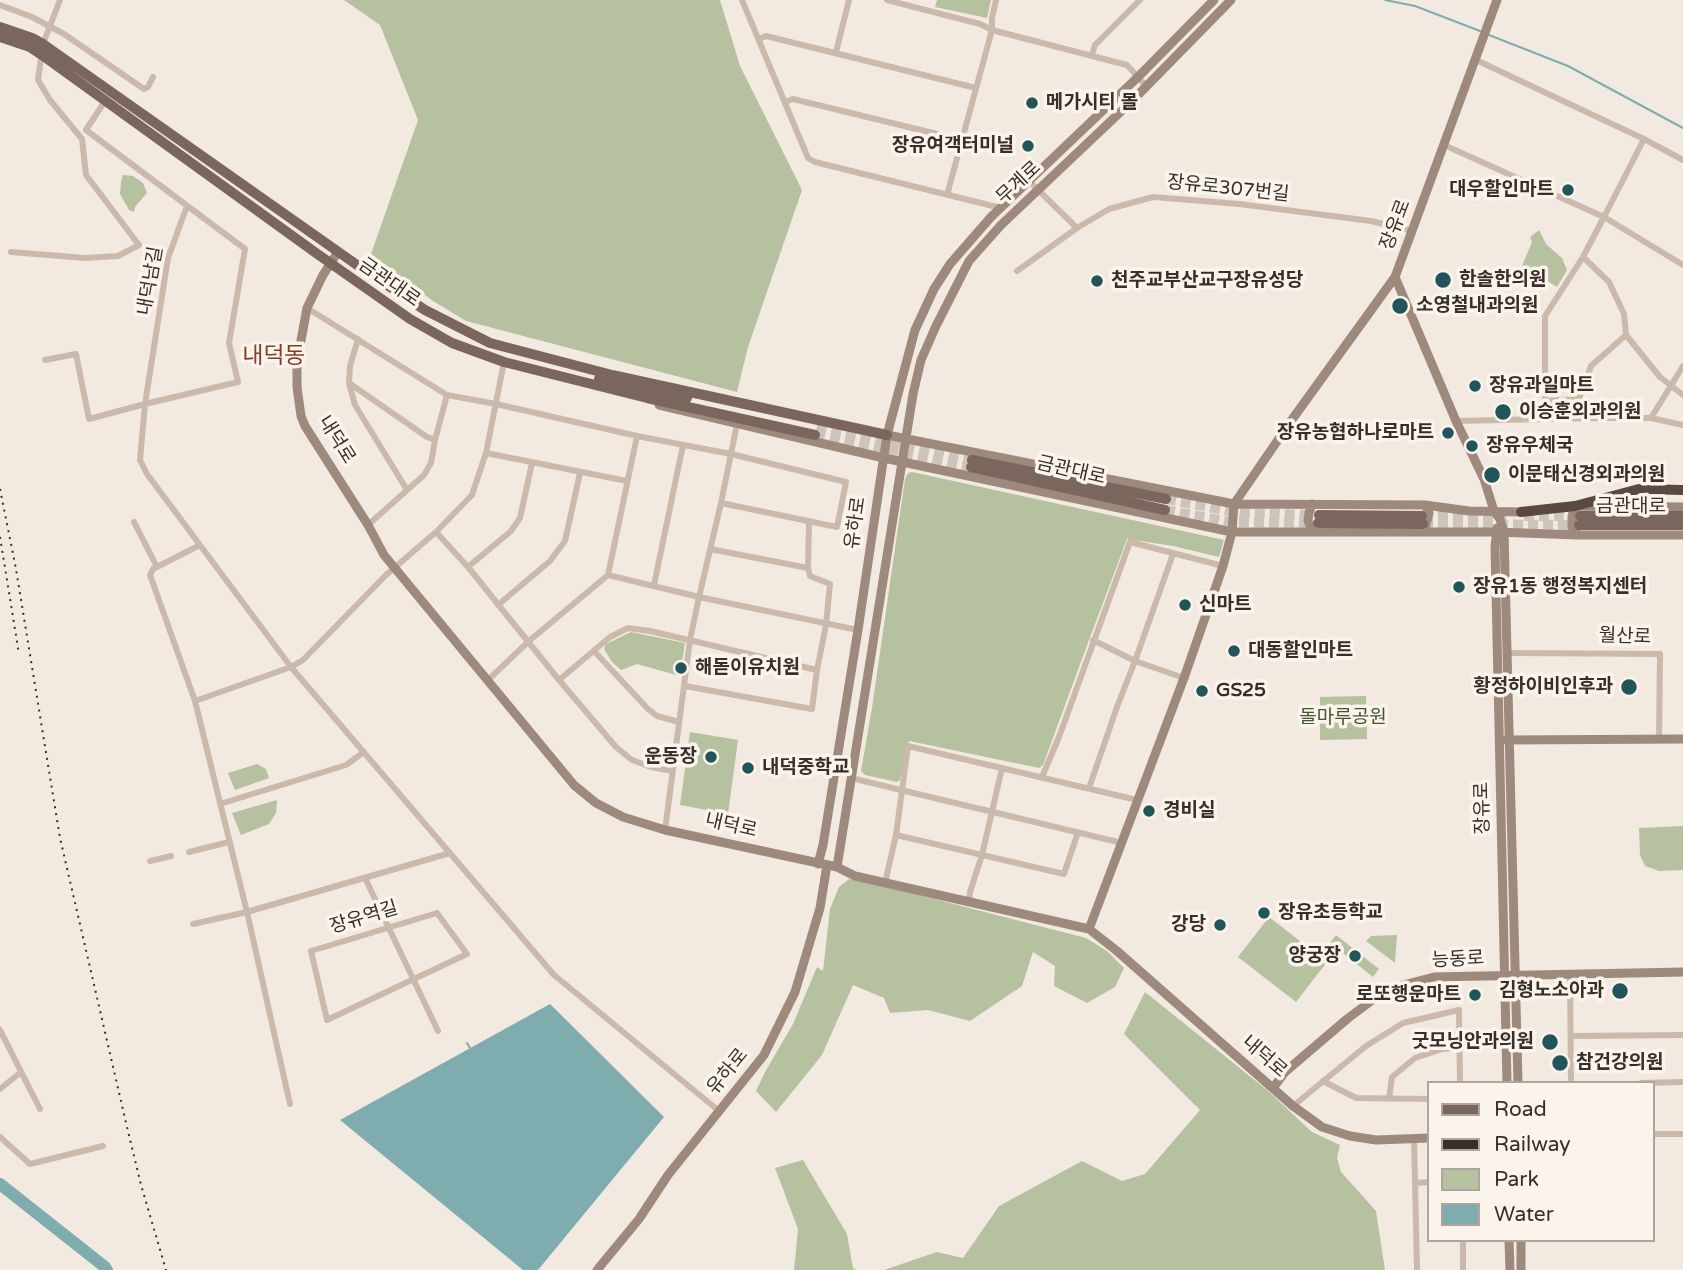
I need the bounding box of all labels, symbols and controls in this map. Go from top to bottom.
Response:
place label: 메가시티 몰 [1046,92,1138,114]
marker: 메가시티 몰 [1024,95,1040,111]
place label: 장유여객터미널 [892,135,1014,157]
marker: 장유여객터미널 [1020,138,1036,154]
street label: 무계로 [992,157,1046,209]
street label: 장유로307번길 [1166,171,1290,207]
place label: 대우할인마트 [1449,179,1554,201]
marker: 대우할인마트 [1560,182,1576,198]
street label: 장유로 [1376,196,1416,254]
street label: 내덕남길 [134,245,168,317]
street label: 금관대로 [354,254,424,312]
place label: 한솔한의원 [1459,269,1546,291]
place label: 천주교부산교구장유성당 [1111,270,1303,292]
marker: 한솔한의원 [1433,270,1453,290]
marker: 천주교부산교구장유성당 [1089,273,1105,289]
place label: 소영철내과의원 [1416,295,1538,317]
marker: 소영철내과의원 [1390,296,1410,316]
district label: 내덕동 [242,343,306,371]
place label: 장유과일마트 [1489,375,1594,397]
marker: 장유과일마트 [1467,378,1483,394]
place label: 이승훈외과의원 [1519,401,1641,423]
marker: 이승훈외과의원 [1493,402,1513,422]
street label: 내덕로 [312,412,360,468]
place label: 장유농협하나로마트 [1277,422,1434,444]
marker: 장유농협하나로마트 [1440,425,1456,441]
place label: 장유우체국 [1486,435,1573,457]
marker: 장유우체국 [1464,438,1480,454]
street label: 금관대로 [1034,452,1108,490]
place label: 이문태신경외과의원 [1508,464,1665,486]
marker: 이문태신경외과의원 [1482,465,1502,485]
street label: 유하로 [841,495,871,551]
street label: 금관대로 [1596,496,1666,518]
place label: 장유1동 행정복지센터 [1473,576,1647,598]
marker: 장유1동 행정복지센터 [1451,579,1467,595]
place label: 신마트 [1199,594,1251,616]
marker: 신마트 [1177,597,1193,613]
street label: 월산로 [1598,625,1652,649]
place label: 대동할인마트 [1248,640,1353,662]
marker: 대동할인마트 [1226,643,1242,659]
place label: 해돋이유치원 [695,657,800,679]
marker: 해돋이유치원 [673,660,689,676]
place label: 황정하이비인후과 [1473,676,1613,698]
marker: 황정하이비인후과 [1619,677,1639,697]
place label: GS25 [1216,680,1266,702]
marker: GS25 [1194,683,1210,699]
park label: 돌마루공원 [1299,707,1387,729]
place label: 운동장 [645,746,697,768]
marker: 운동장 [703,749,719,765]
place label: 내덕중학교 [762,757,849,779]
marker: 내덕중학교 [740,760,756,776]
street label: 장유로 [1471,782,1495,834]
place label: 경비실 [1163,800,1215,822]
marker: 경비실 [1141,803,1157,819]
street label: 내덕로 [703,809,759,843]
street label: 장유역길 [327,897,401,939]
place label: 장유초등학교 [1278,902,1383,924]
marker: 장유초등학교 [1256,905,1272,921]
place label: 강당 [1171,914,1206,936]
marker: 강당 [1212,917,1228,933]
place label: 양궁장 [1289,945,1341,967]
street label: 능동로 [1431,947,1485,973]
marker: 양궁장 [1347,948,1363,964]
place label: 김형노소아과 [1499,980,1604,1002]
marker: 김형노소아과 [1610,981,1630,1001]
place label: 로또행운마트 [1356,984,1461,1006]
marker: 로또행운마트 [1467,987,1483,1003]
street label: 내덕로 [1237,1031,1291,1083]
place label: 굿모닝안과의원 [1412,1031,1534,1053]
marker: 굿모닝안과의원 [1540,1032,1560,1052]
street label: 유하로 [703,1044,753,1100]
place label: 참건강의원 [1576,1052,1663,1074]
marker: 참건강의원 [1550,1053,1570,1073]
legend [1428,1081,1655,1242]
text: Road [1494,1097,1547,1122]
text: Railway [1494,1132,1571,1157]
text: Park [1494,1167,1539,1192]
text: Water [1494,1202,1554,1227]

